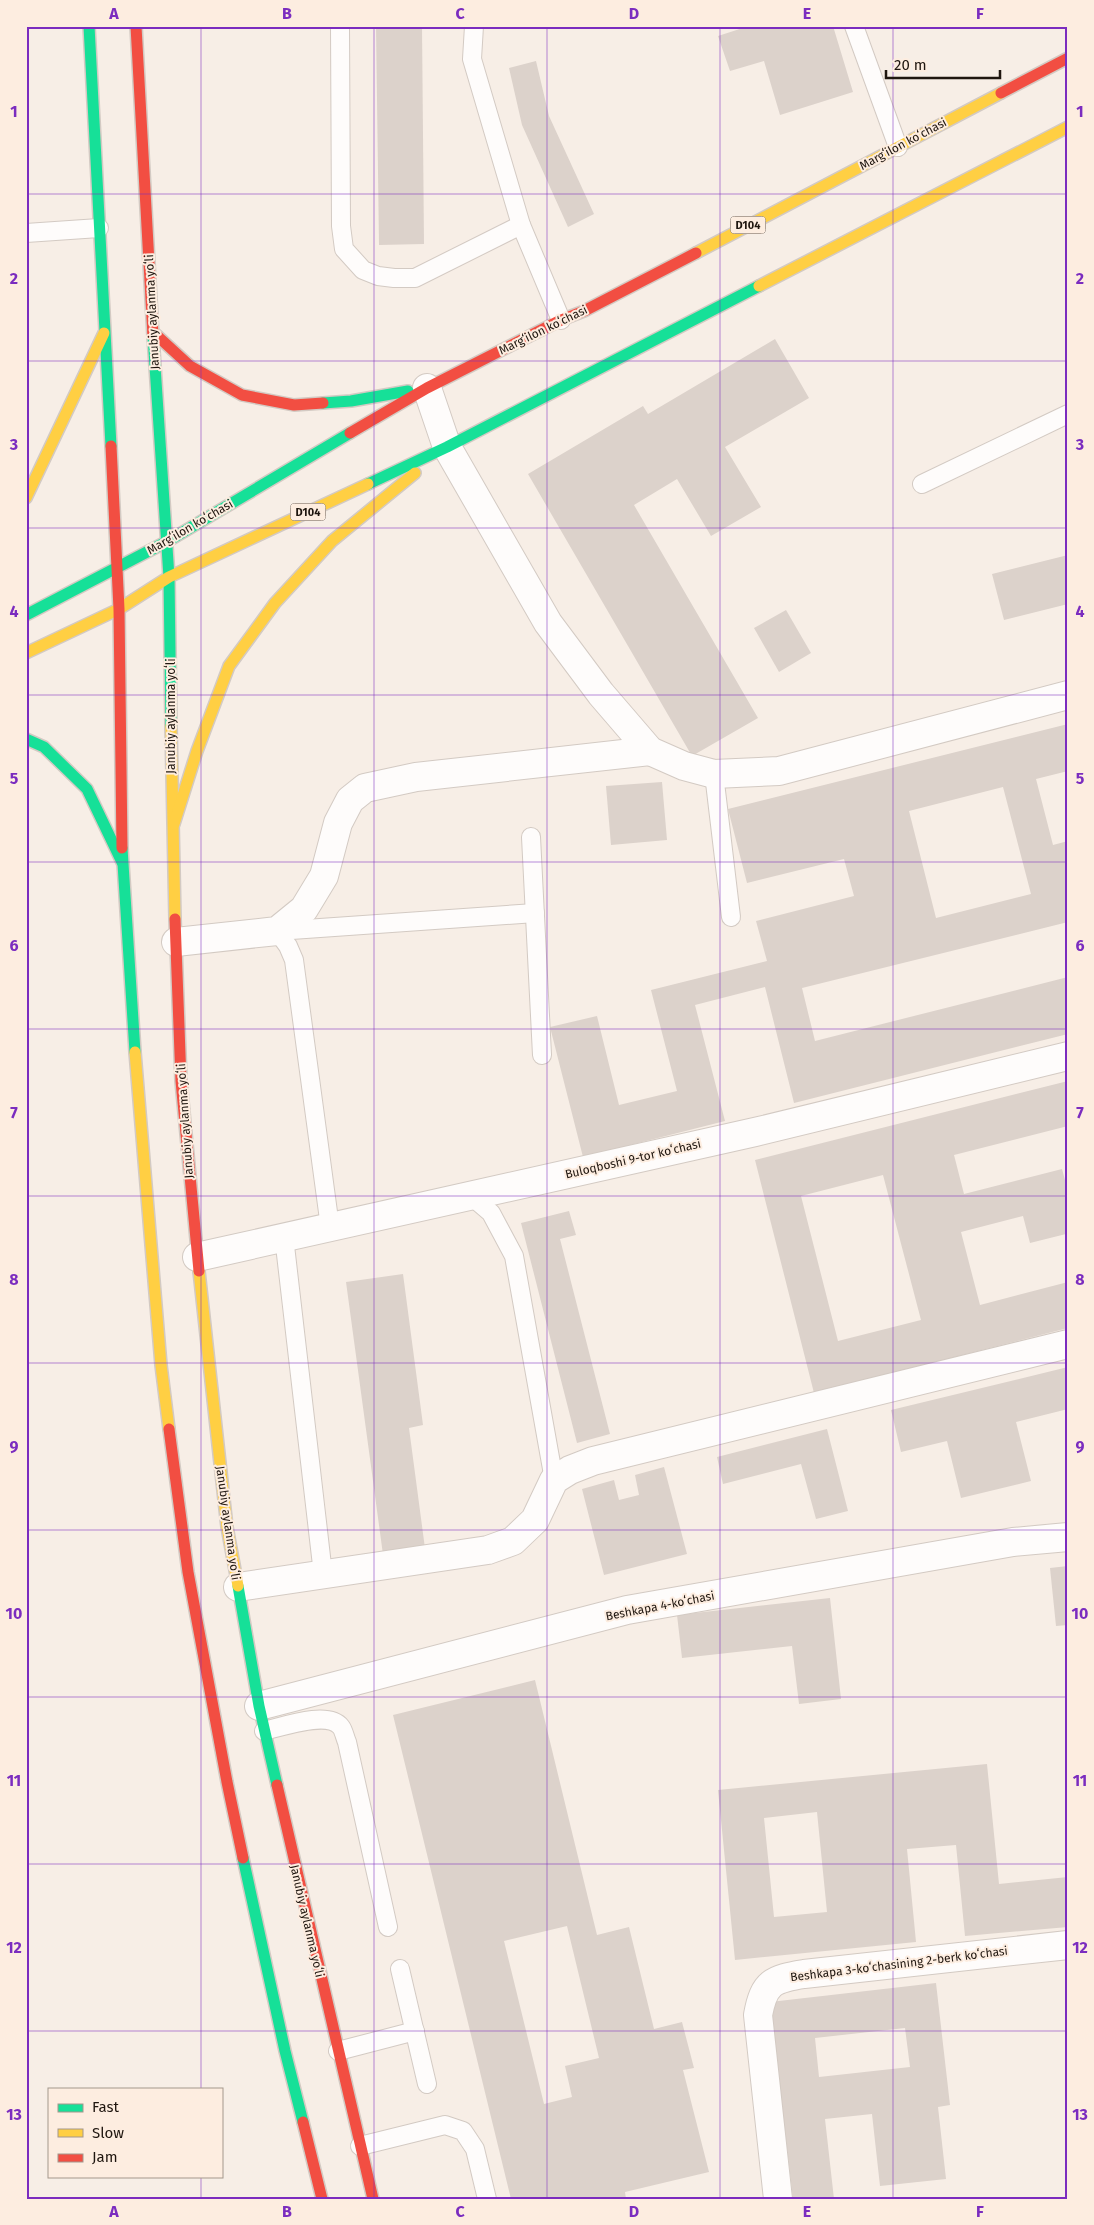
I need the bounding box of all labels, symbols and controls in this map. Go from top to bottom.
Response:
text: A [108,4,119,23]
text: B [282,4,292,23]
text: C [455,4,465,23]
text: D [629,4,639,23]
text: E [803,4,811,23]
text: F [976,4,984,23]
scale bar [886,48,1000,80]
text: 20 m [894,56,927,74]
text: 1 [10,102,18,121]
text: 1 [1076,102,1084,121]
street label: Margʻilon koʻchasi [857,114,949,173]
road number: D104 [730,216,766,234]
street label: Janubiy aylanma yoʻli [141,254,162,370]
text: 2 [10,269,18,288]
text: 2 [1076,269,1084,288]
street label: Margʻilon koʻchasi [496,302,590,357]
text: 3 [9,435,18,454]
text: 3 [1075,435,1084,454]
street label: Margʻilon koʻchasi [144,496,235,557]
road number: D104 [290,504,326,520]
text: 4 [9,602,19,621]
text: 4 [1075,602,1085,621]
street label: Janubiy aylanma yoʻli [163,658,178,774]
text: 5 [10,769,19,788]
text: 5 [1076,769,1085,788]
text: 6 [9,936,19,955]
text: 6 [1075,936,1085,955]
street label: Janubiy aylanma yoʻli [173,1063,196,1179]
text: 7 [10,1103,18,1122]
text: 7 [1076,1103,1084,1122]
street label: Buloqboshi 9-tor koʻchasi [563,1136,702,1181]
text: 8 [9,1270,19,1289]
text: 8 [1075,1270,1085,1289]
text: 9 [10,1437,19,1456]
text: 9 [1076,1437,1085,1456]
street label: Janubiy aylanma yoʻli [213,1465,244,1581]
street label: Beshkapa 4-koʻchasi [604,1588,716,1623]
text: 10 [6,1604,22,1623]
text: 10 [1072,1604,1088,1623]
text: 11 [7,1771,21,1790]
text: 11 [1073,1771,1087,1790]
street label: Janubiy aylanma yoʻli [287,1863,328,1979]
text: 12 [6,1938,22,1957]
text: 12 [1072,1938,1088,1957]
street label: Beshkapa 3-koʻchasining 2-berk koʻchasi [789,1943,1009,1984]
legend [48,2088,222,2178]
text: Fast [92,2098,119,2116]
text: 13 [6,2105,22,2124]
text: 13 [1072,2105,1088,2124]
text: Slow [92,2124,124,2142]
text: Jam [92,2148,118,2166]
text: A [108,2202,119,2221]
text: B [282,2202,292,2221]
text: C [455,2202,465,2221]
text: D [629,2202,639,2221]
text: E [803,2202,811,2221]
text: F [976,2202,984,2221]

